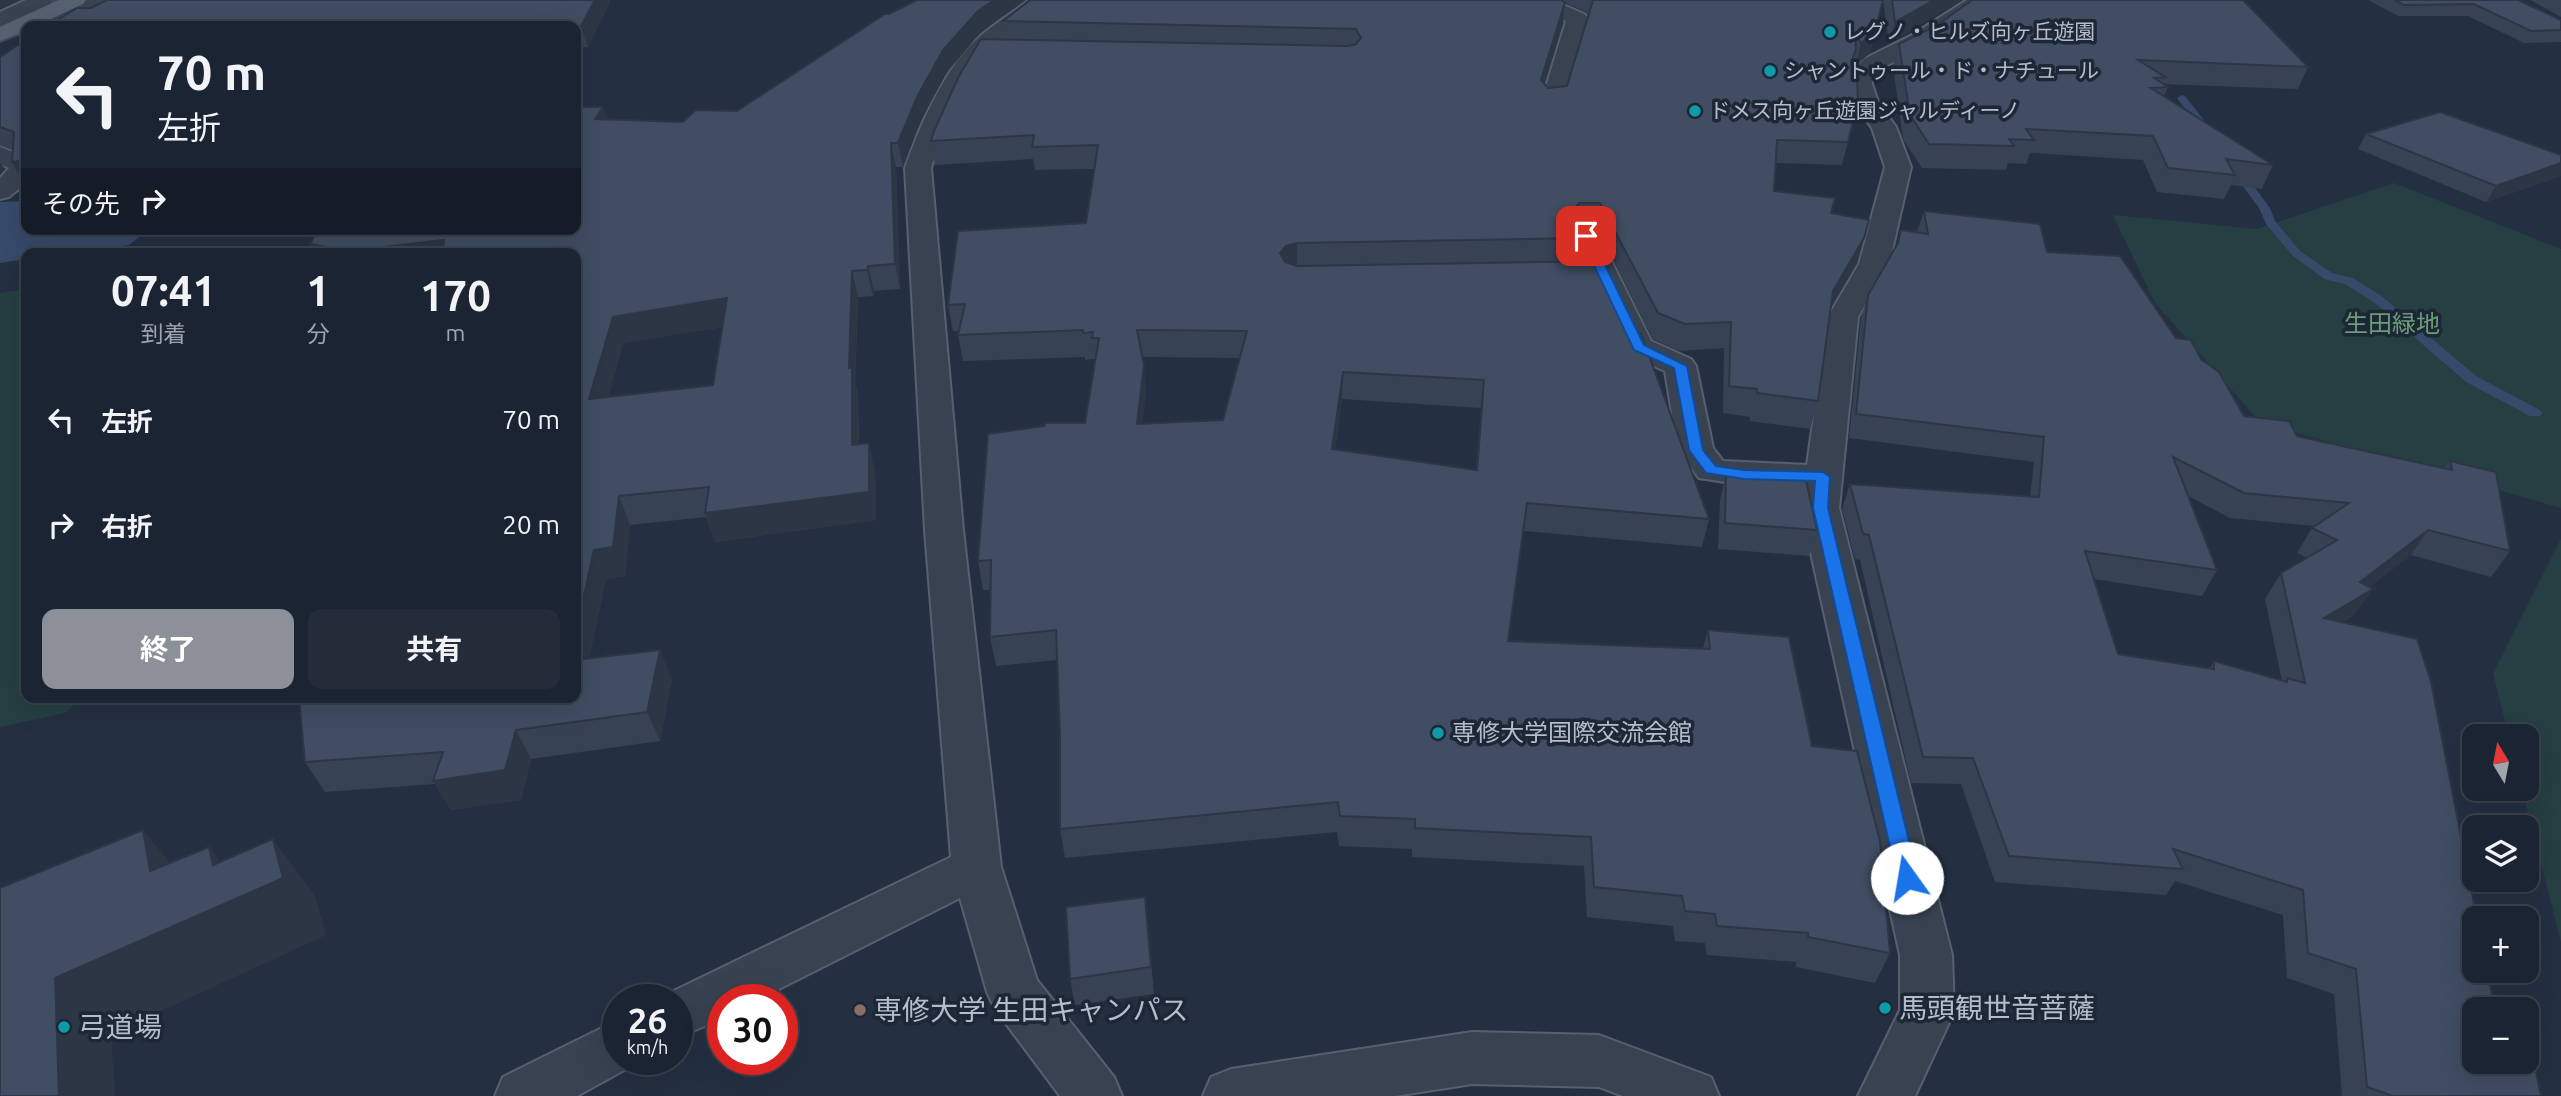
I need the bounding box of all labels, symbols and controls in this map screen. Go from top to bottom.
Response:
place label: レグノ・ヒルズ向ヶ丘遊園 [1844,19,2096,43]
marker: レグノ・ヒルズ向ヶ丘遊園 [1822,24,1838,40]
text: 70 m [157,44,266,99]
icon: left [42,49,133,140]
place label: シャントゥール・ド・ナチュール [1784,58,2099,82]
marker: シャントゥール・ド・ナチュール [1762,63,1778,79]
place label: ドメス向ヶ丘遊園ジャルディーノ [1709,98,2020,122]
marker: ドメス向ヶ丘遊園ジャルディーノ [1687,103,1703,119]
text: 左折 [157,109,221,145]
icon: right [134,182,172,220]
text: その先 [42,189,120,218]
pin [1556,206,1616,266]
icon: arrive [1567,217,1605,255]
text: 07:41 [111,267,216,314]
text: 1 [306,267,330,314]
text: 170 [420,272,491,319]
park label: 生田緑地 [2344,310,2440,337]
text: m [446,320,465,345]
text: 到着 [141,321,187,346]
text: 分 [307,321,330,346]
icon: left [42,401,80,439]
text: 70 m [502,405,560,434]
text: 左折 [101,407,153,436]
icon: right [42,506,80,544]
text: 20 m [502,510,560,539]
text: 右折 [101,512,153,541]
button: 終了 [42,609,294,689]
button: 共有 [308,609,560,689]
place label: 専修大学国際交流会館 [1452,719,1692,746]
north arrow [2462,724,2539,802]
map controls [2462,724,2539,1074]
marker: 専修大学国際交流会館 [1430,725,1446,741]
button: layers [2462,815,2539,892]
position arrow [1870,841,1944,915]
button: + [2462,906,2539,983]
speed limit sign: 30 [707,984,798,1075]
place label: 馬頭観世音菩薩 [1899,992,2095,1023]
place label: 専修大学 生田キャンパス [874,994,1188,1025]
button: − [2462,997,2539,1074]
text: 26 [628,1000,667,1040]
marker: 馬頭観世音菩薩 [1877,1000,1893,1016]
marker: 専修大学 生田キャンパス [852,1002,868,1018]
place label: 弓道場 [78,1011,162,1042]
marker: 弓道場 [56,1019,72,1035]
text: km/h [627,1037,668,1057]

